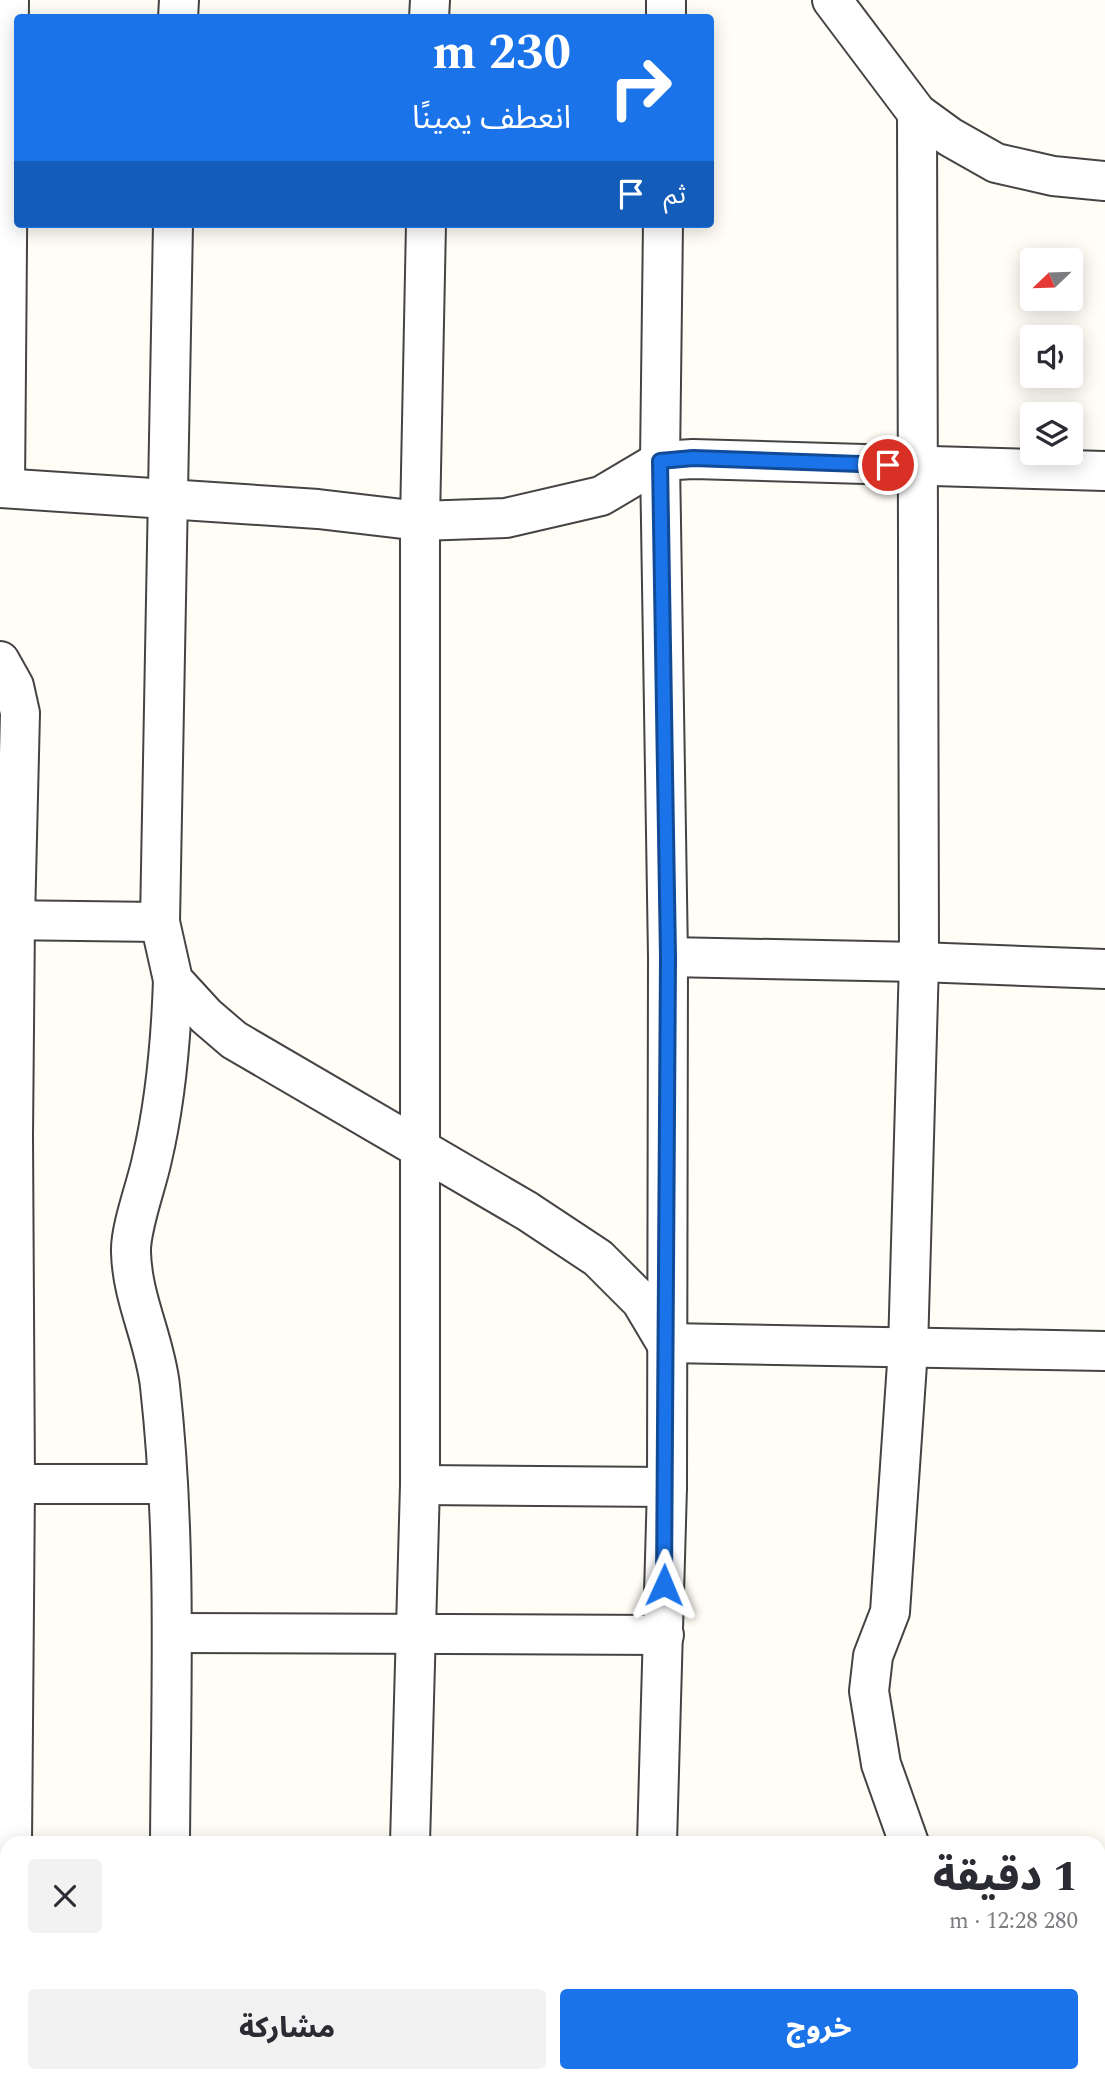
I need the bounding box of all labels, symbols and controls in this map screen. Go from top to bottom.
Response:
text: 230 m [432,16,571,91]
icon: right [595,42,686,133]
text: انعطف يمينًا [412,94,571,143]
icon: arrive [612,175,650,213]
text: ثم [664,175,686,215]
north arrow [1020,248,1083,312]
map controls [1020,248,1083,465]
button: sound [1020,325,1083,388]
button: layers [1020,402,1083,465]
pin [858,435,918,495]
icon: arrive [869,446,907,484]
position arrow [627,1548,701,1622]
text: 1 دقيقة [933,1846,1078,1909]
button: close [28,1859,102,1933]
text: 280 m · 12:28 [949,1904,1078,1939]
button: مشاركة [28,1989,546,2069]
button: خروج [560,1989,1078,2069]

